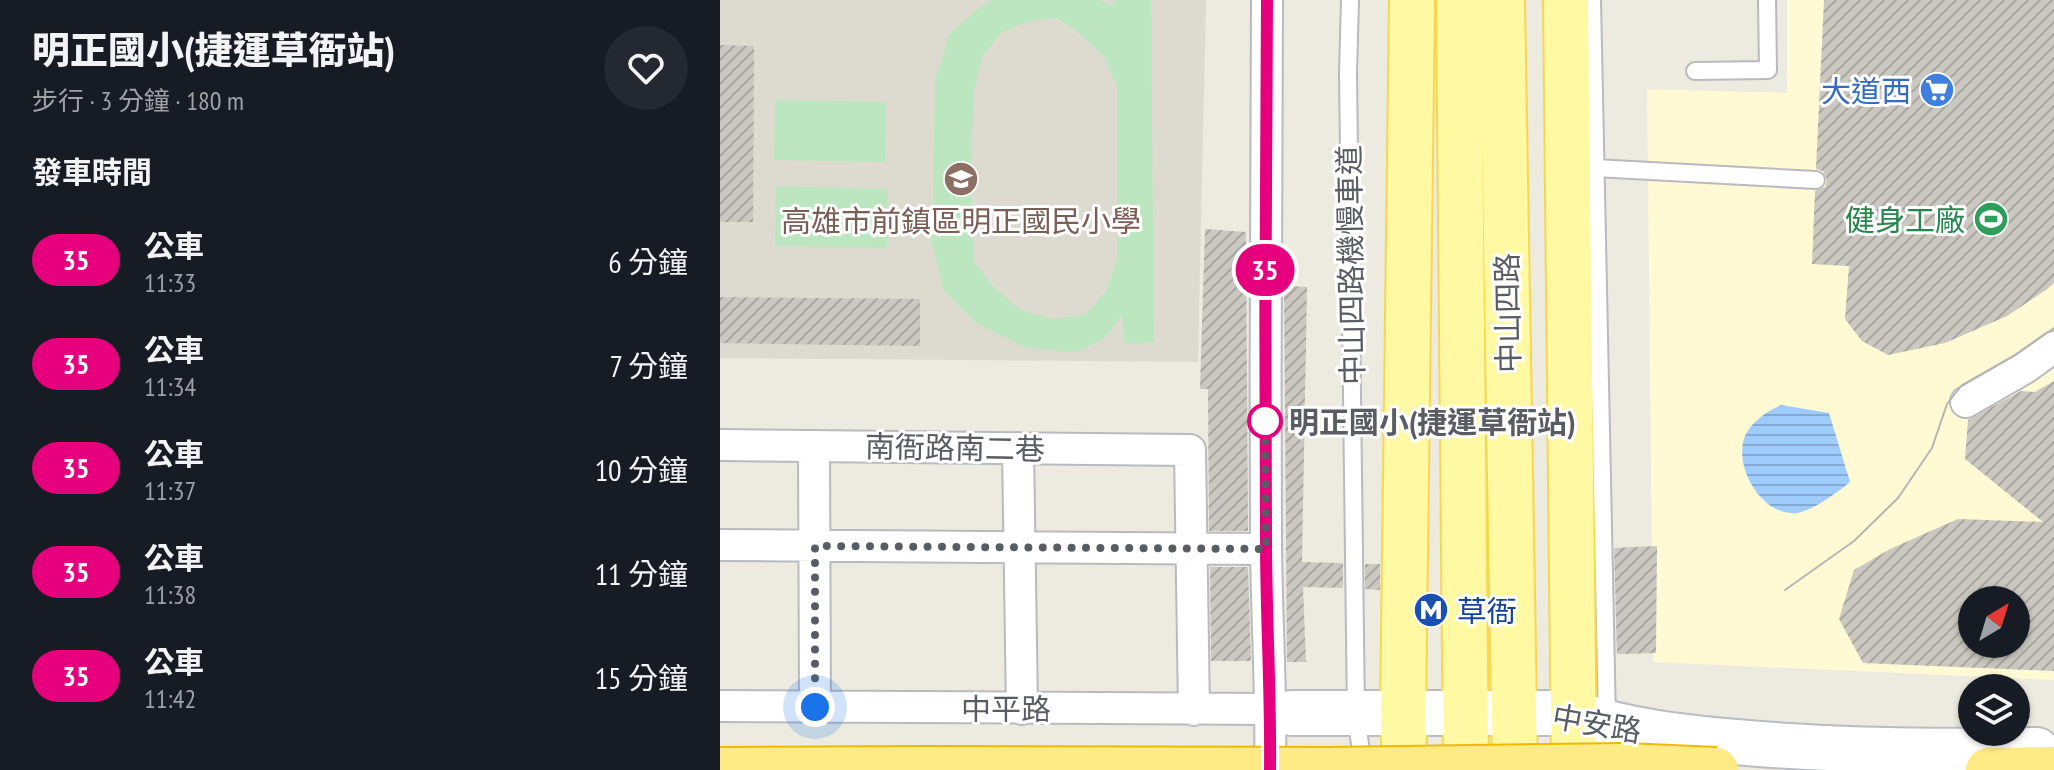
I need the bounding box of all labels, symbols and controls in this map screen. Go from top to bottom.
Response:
text: 明正國小(捷運草衙站) [32,25,395,74]
button: heart [604,26,688,110]
place label: 大道西 [1821,71,1911,110]
supermarket icon: 大道西 [1918,71,1956,109]
text: 步行 · 3 分鐘 · 180 m [32,84,244,117]
street label: 中山四路機慢車道 [1328,145,1372,385]
text: 發車時間 [32,152,152,191]
school or university icon: 高雄市前鎮區明正國民小學 [942,160,980,198]
place label: 健身工廠 [1845,200,1965,239]
sports icon: 健身工廠 [1972,200,2010,238]
place label: 高雄市前鎮區明正國民小學 [781,201,1141,240]
text: 公車 [144,226,204,265]
text: 35 [63,241,89,278]
text: 6 分鐘 [608,242,688,281]
line badge: 35 [1229,244,1301,296]
text: 35 [1252,251,1278,288]
street label: 中山四路 [1486,253,1528,373]
text: 11:33 [144,266,196,299]
text: 公車 [144,330,204,369]
text: 35 [63,345,89,382]
text: 7 分鐘 [609,346,688,385]
text: 11:34 [144,370,196,403]
place label: 明正國小(捷運草衙站) [1289,402,1576,441]
marker: 明正國小(捷運草衙站) [1248,404,1282,438]
street label: 南衙路南二巷 [865,426,1045,468]
text: 公車 [144,434,204,473]
text: 35 [63,449,89,486]
text: 10 分鐘 [595,450,688,489]
text: 11:37 [144,474,196,507]
text: 公車 [144,538,204,577]
text: 35 [63,553,89,590]
text: 11 分鐘 [595,554,688,593]
text: 11:38 [144,578,196,611]
north arrow [1958,586,2030,658]
map controls [1958,586,2030,746]
metro station icon: 草衙 [1412,591,1450,629]
place label: 草衙 [1457,591,1517,630]
text: 公車 [144,642,204,681]
text: 35 [63,657,89,694]
text: 15 分鐘 [595,658,688,697]
button: layers [1958,674,2030,746]
text: 11:42 [144,682,196,715]
your location [795,687,835,727]
street label: 中平路 [961,689,1051,728]
street label: 中安路 [1549,696,1645,750]

